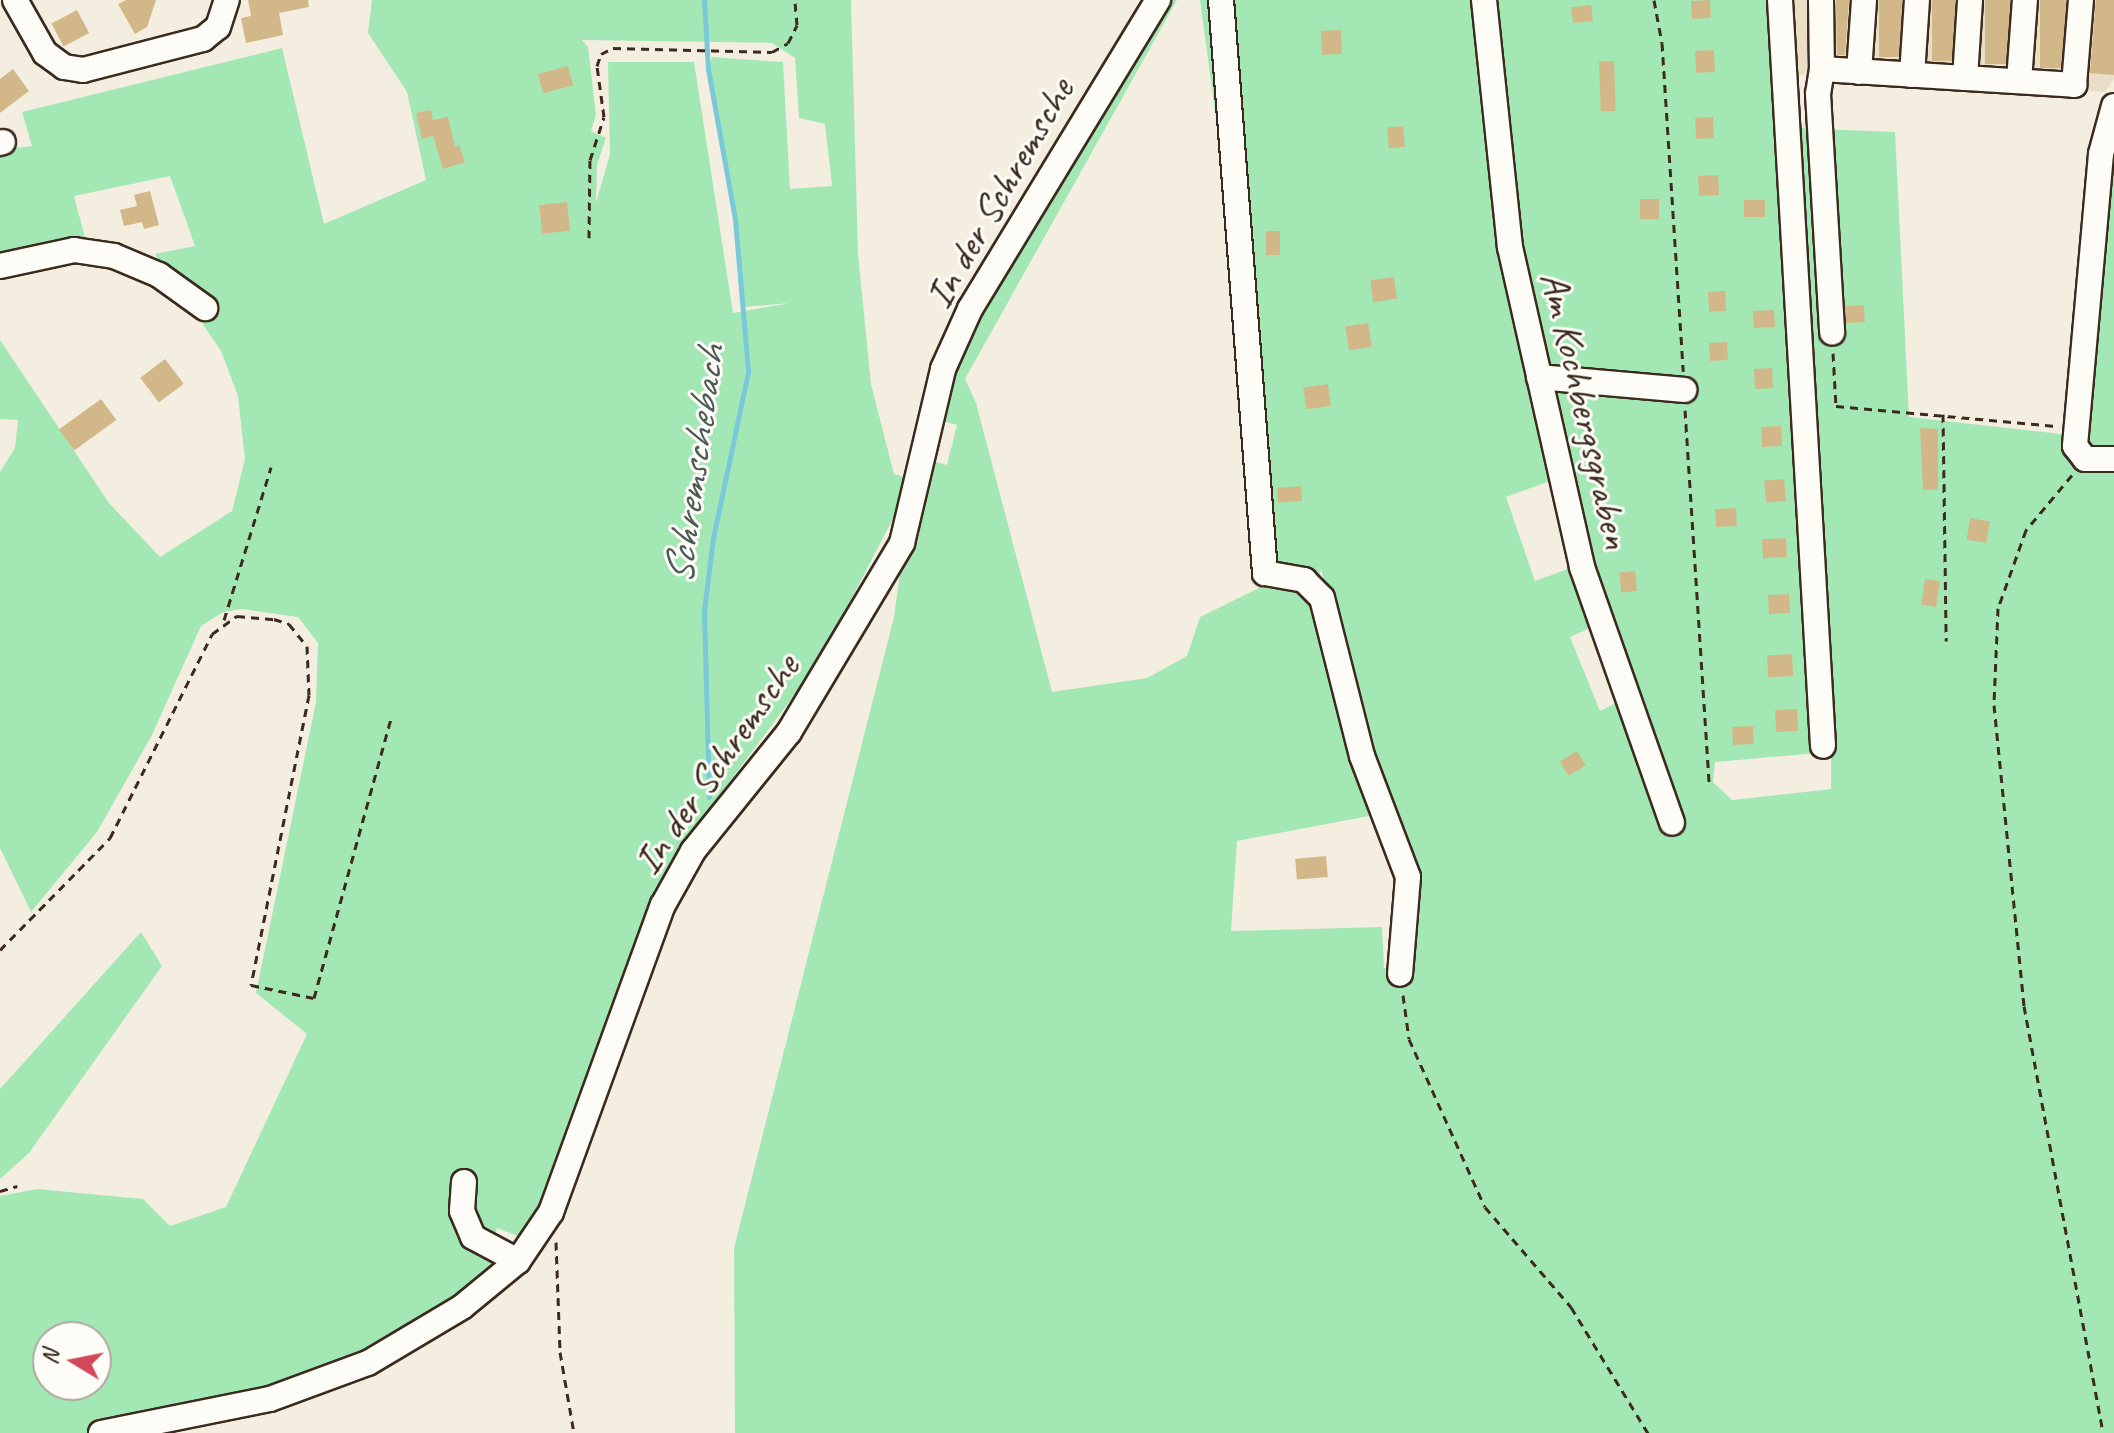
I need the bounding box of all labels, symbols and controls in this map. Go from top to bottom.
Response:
street label: In der Schremsche [914,70,1084,316]
street label: Am Kochbergsgraben [1531,267,1641,553]
water label: Schremschebach [653,343,737,587]
street label: In der Schremsche [623,645,809,883]
north arrow [32,1321,112,1401]
text: N [35,1348,65,1366]

